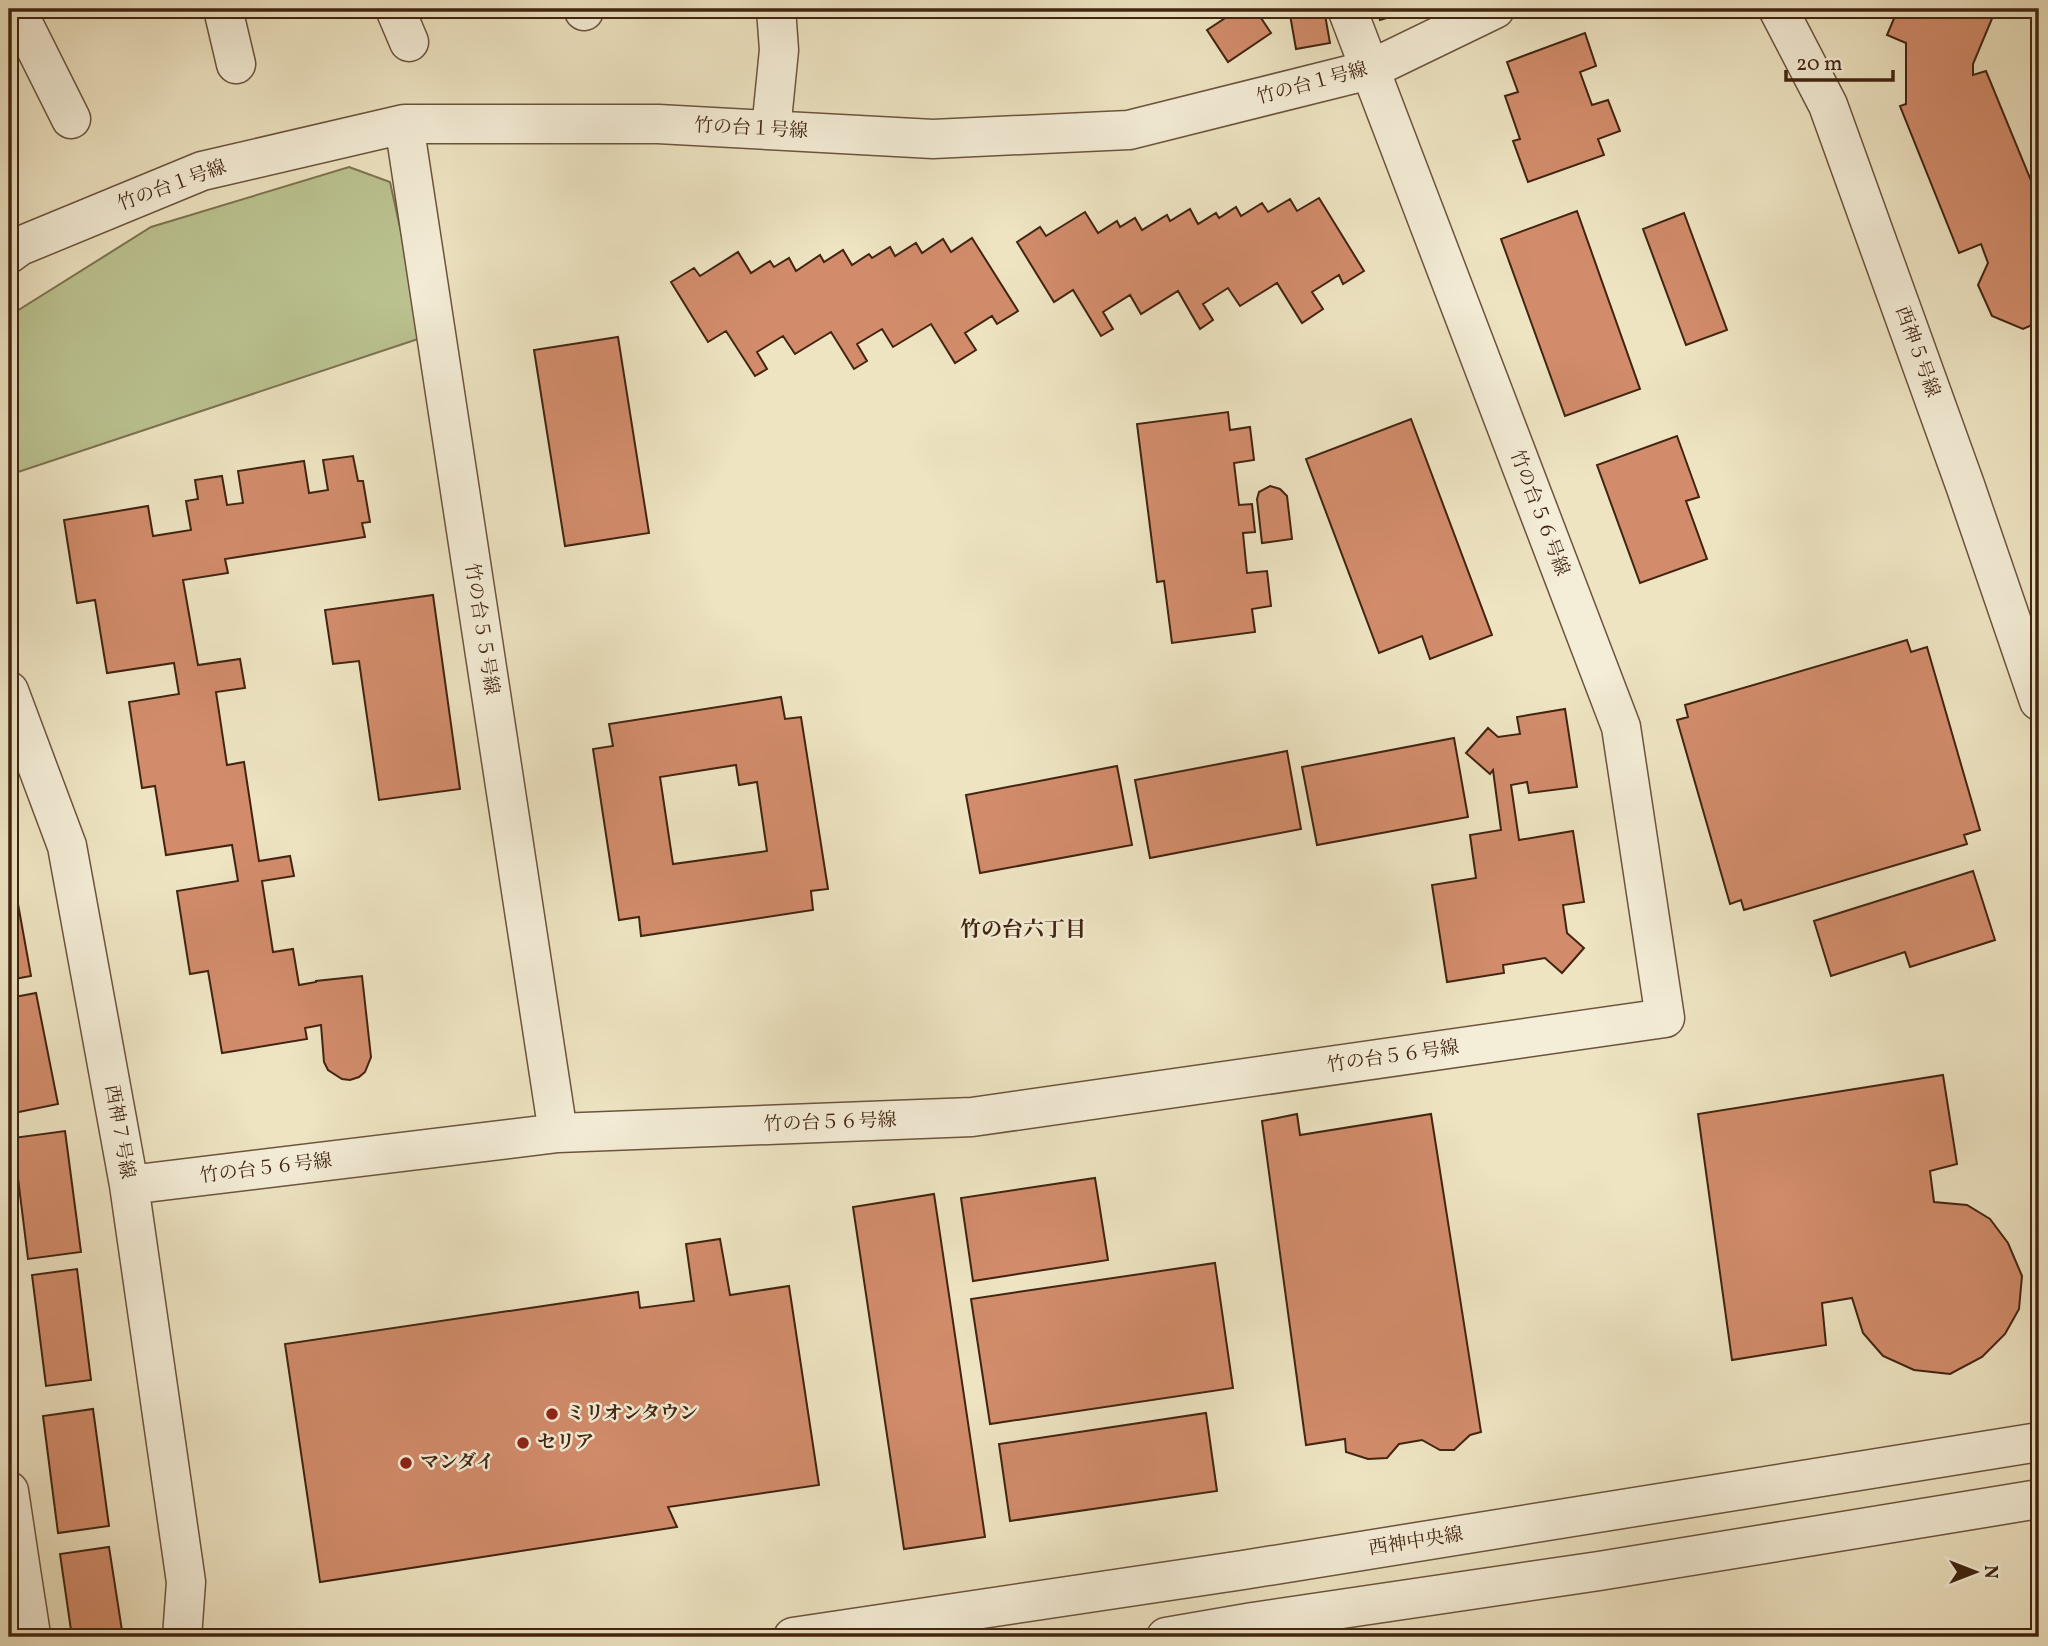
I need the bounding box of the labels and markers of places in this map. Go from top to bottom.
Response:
place label: ミリオンタウン [566,1401,698,1427]
marker: ミリオンタウン [544,1406,560,1422]
place label: セリア [537,1430,594,1456]
marker: セリア [515,1435,531,1451]
place label: マンダイ [420,1450,495,1476]
marker: マンダイ [398,1455,414,1471]

